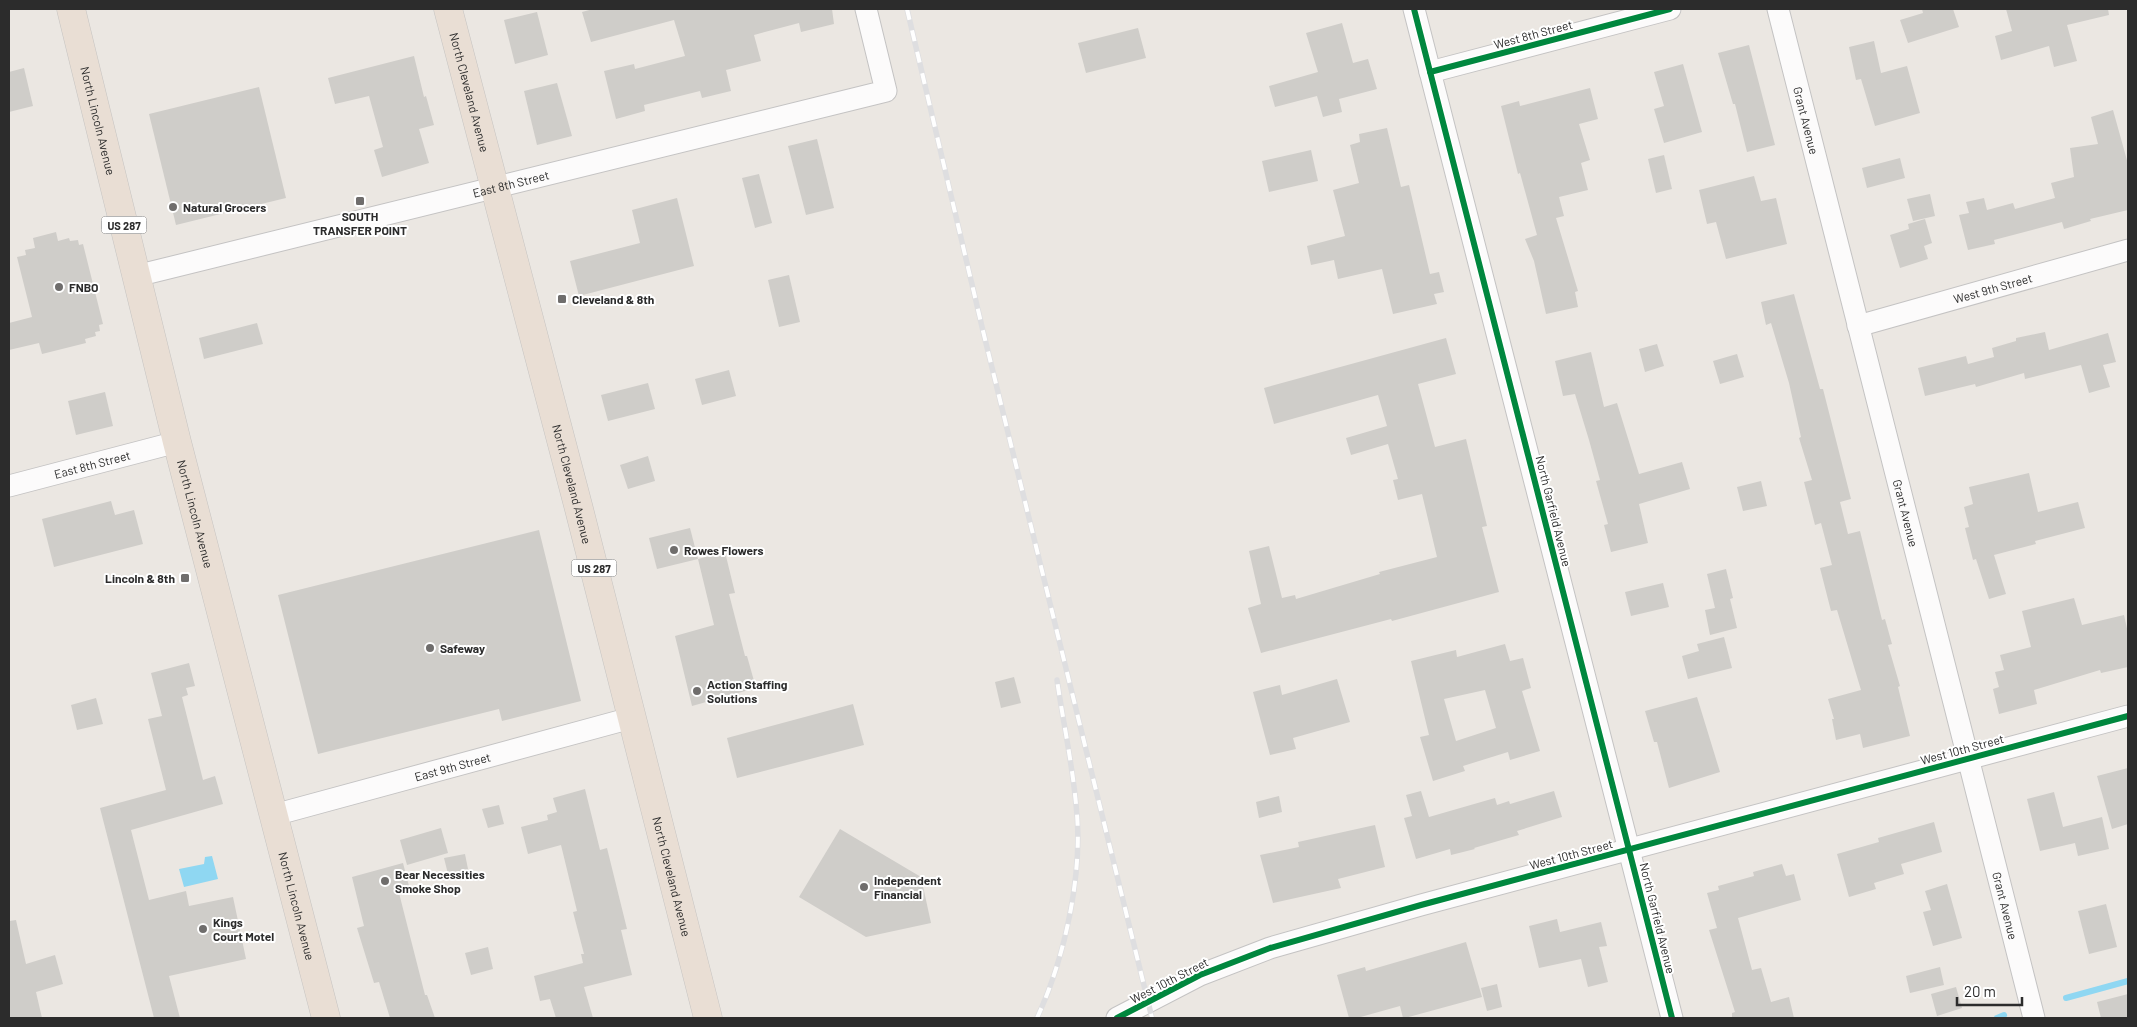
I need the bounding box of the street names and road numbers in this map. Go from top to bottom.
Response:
street label: West 8th Street [1492,17,1574,51]
street label: North Cleveland Avenue [447,31,492,154]
street label: North Lincoln Avenue [78,65,118,176]
street label: Grant Avenue [1791,85,1822,156]
street label: East 8th Street [471,167,550,200]
road number: US 287 [102,216,146,234]
street label: West 9th Street [1952,270,2034,306]
street label: North Cleveland Avenue [550,423,595,545]
street label: East 8th Street [53,448,132,481]
street label: North Garfield Avenue [1533,454,1575,568]
street label: North Lincoln Avenue [175,458,216,569]
street label: Grant Avenue [1891,478,1921,548]
road number: US 287 [572,560,616,576]
street label: West 10th Street [1919,731,2005,767]
street label: East 9th Street [413,749,492,784]
street label: North Cleveland Avenue [650,815,694,938]
street label: West 10th Street [1528,836,1614,872]
street label: North Lincoln Avenue [276,850,318,962]
street label: North Garfield Avenue [1637,861,1679,975]
street label: Grant Avenue [1990,870,2021,941]
street label: West 10th Street [1128,954,1210,1006]

